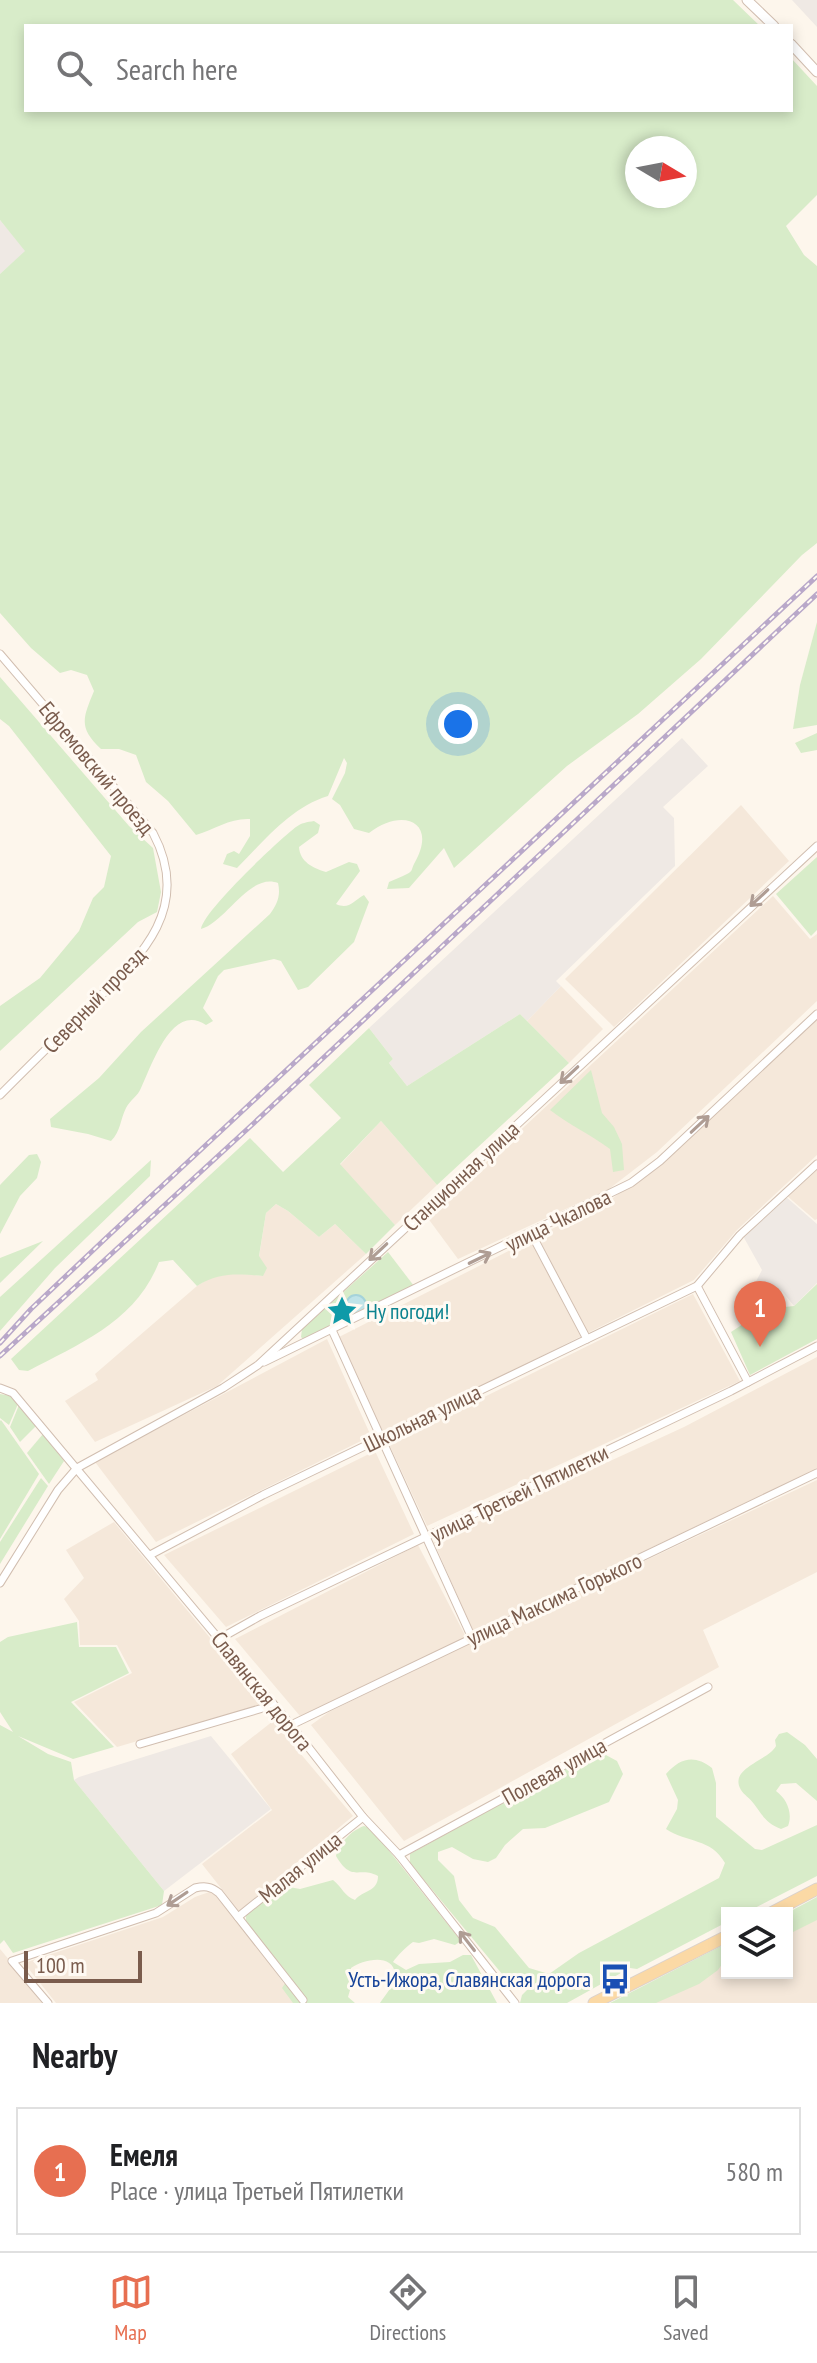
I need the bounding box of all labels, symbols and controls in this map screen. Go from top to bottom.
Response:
search box [24,24,793,112]
icon: search [52,46,96,90]
text: Search here [116,49,238,88]
north arrow [625,136,697,208]
street label: Ефремовский проезд [33,696,161,841]
your location [438,704,478,744]
one-way arrow [749,889,769,908]
street label: Северный проезд [36,941,152,1059]
one-way arrow [559,1066,579,1084]
one-way arrow [690,1114,710,1133]
street label: Станционная улица [397,1115,525,1237]
street label: улица Чкалова [501,1182,615,1258]
one-way arrow [369,1243,389,1261]
one-way arrow [467,1250,491,1265]
pin: 1 [734,1281,786,1347]
place icon: Ну погоди! [325,1294,359,1328]
place label: Ну погоди! [366,1297,450,1325]
street label: Школьная улица [359,1378,485,1458]
street label: улица Третьей Пятилетки [426,1438,612,1548]
street label: улица Максима Горького [462,1546,646,1652]
street label: Славянская дорога [205,1626,319,1756]
street label: Полевая улица [497,1731,611,1811]
street label: Малая улица [253,1825,347,1909]
one-way arrow [167,1891,189,1907]
map controls [721,1907,793,1979]
button: layers [721,1907,793,1979]
one-way arrow [458,1931,475,1952]
scale bar [24,1947,142,1983]
text: 100 m [36,1951,85,1979]
bus stop icon: Усть-Ижора, Славянская дорога [598,1962,632,1996]
place label: Усть-Ижора, Славянская дорога [348,1965,591,1993]
text: Nearby [32,2033,117,2077]
text: Емеля [110,2135,178,2174]
text: 1 [54,2155,66,2188]
text: 580 m [725,2155,783,2188]
text: Place · улица Третьей Пятилетки [110,2174,404,2207]
tab: Map [109,2270,153,2346]
tab: Directions [370,2270,446,2346]
tab: Saved [663,2270,708,2346]

